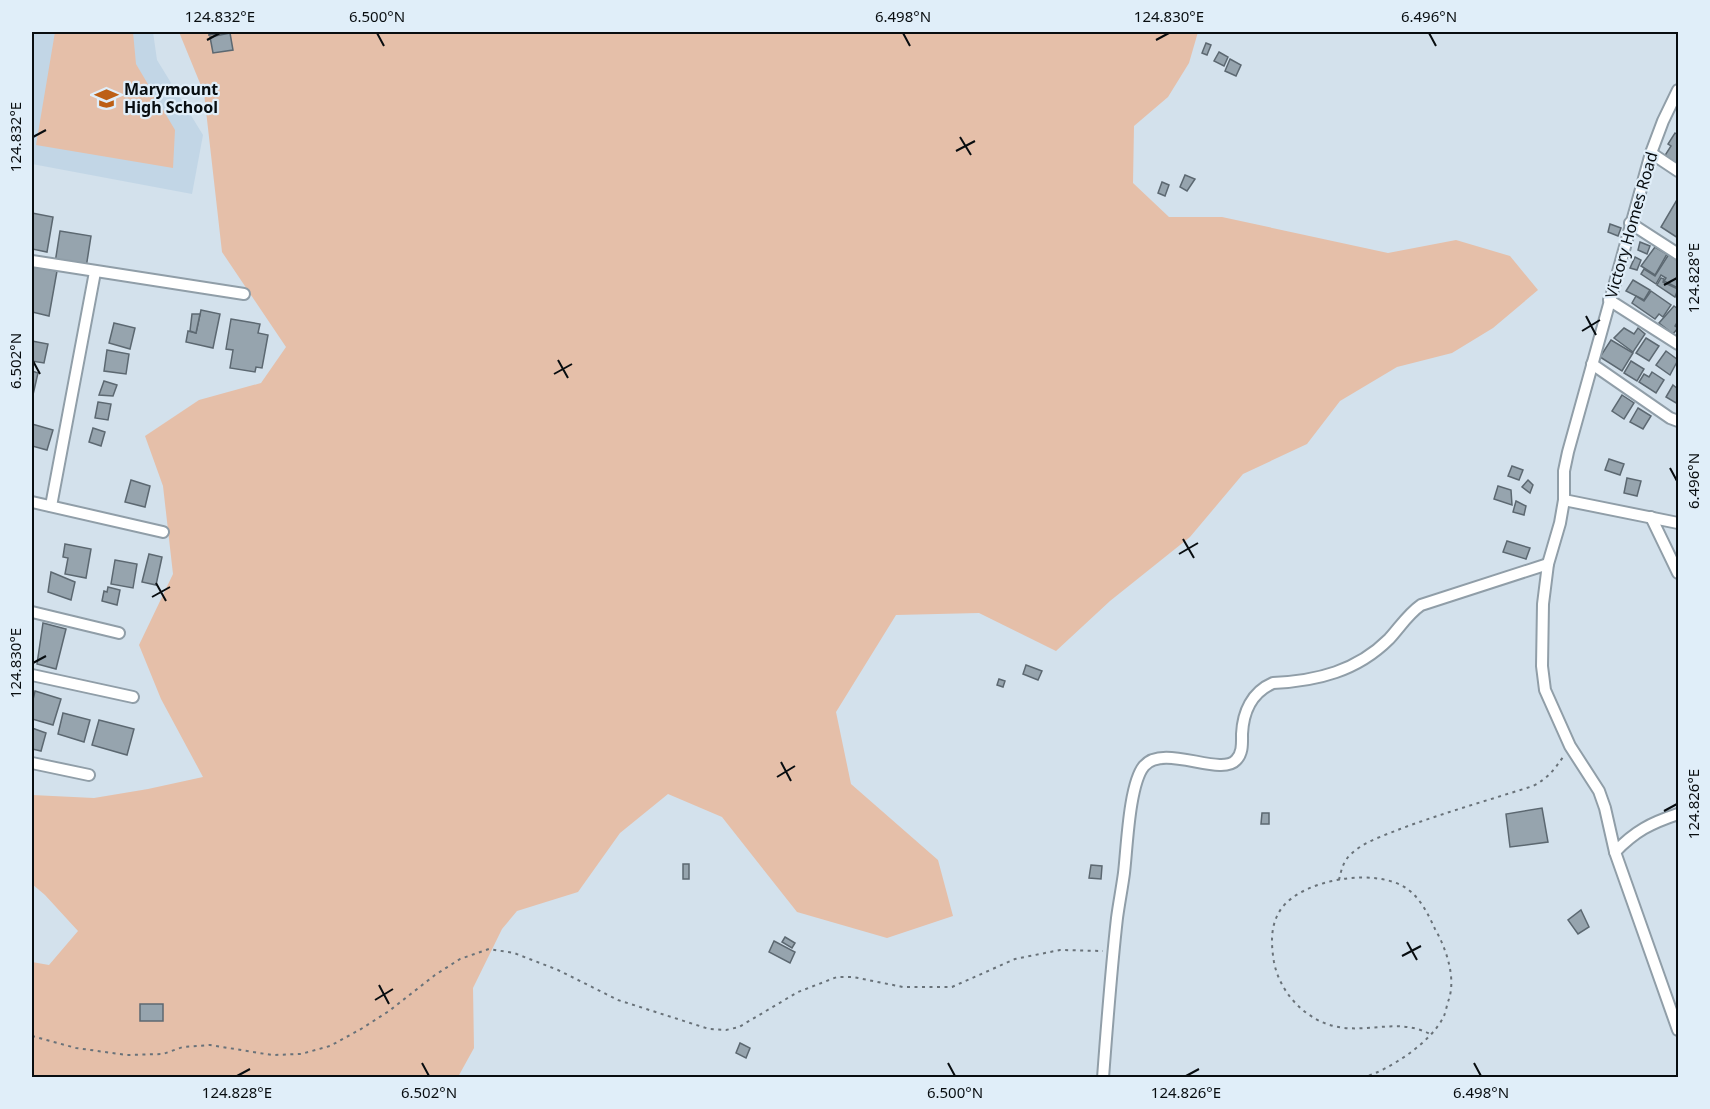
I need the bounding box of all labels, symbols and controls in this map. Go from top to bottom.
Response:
text: 124.832°E [185,6,255,26]
text: 6.500°N [349,6,405,26]
text: 6.498°N [875,6,931,26]
text: 124.830°E [1134,6,1204,26]
text: 6.496°N [1401,6,1457,26]
place label: Marymount High School [124,78,218,118]
school or university icon: Marymount High School [93,85,119,111]
text: 124.832°E [5,102,25,172]
street label: Victory Homes Road [1600,149,1662,301]
text: 124.828°E [1683,243,1703,313]
text: 6.502°N [5,333,25,389]
text: 6.496°N [1683,453,1703,509]
text: 124.830°E [5,628,25,698]
text: 124.826°E [1683,769,1703,839]
text: 124.828°E [202,1082,272,1102]
text: 6.502°N [401,1082,457,1102]
text: 6.500°N [927,1082,983,1102]
text: 124.826°E [1151,1082,1221,1102]
text: 6.498°N [1453,1082,1509,1102]

